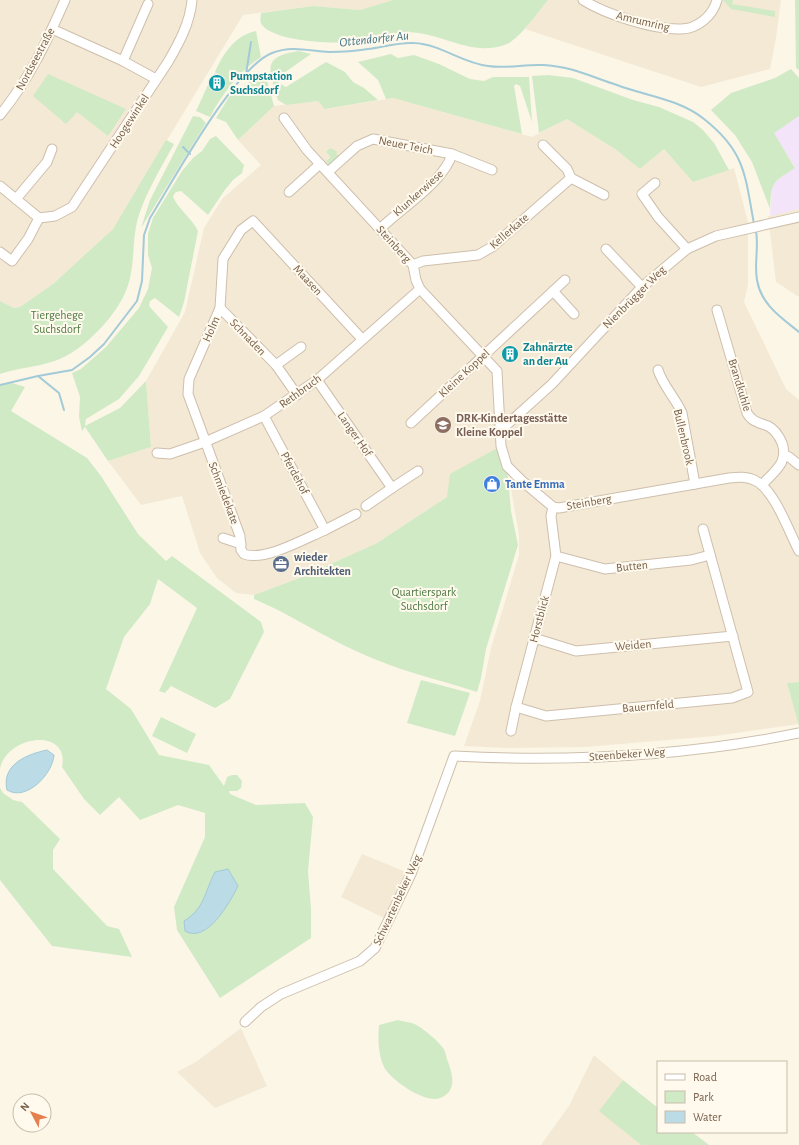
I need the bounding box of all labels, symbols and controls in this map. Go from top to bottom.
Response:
street label: Amrumring [615,9,671,33]
street label: Nordseestraße [13,26,57,92]
water label: Ottendorfer Au [339,29,410,50]
place label: Pumpstation Suchsdorf [230,70,292,96]
building icon: Pumpstation Suchsdorf [207,73,227,93]
street label: Hoogewinkel [107,92,151,150]
street label: Neuer Teich [378,134,434,156]
street label: Klunkerwiese [391,167,445,219]
street label: Kellerkate [487,211,531,251]
street label: Steinberg [374,223,414,265]
street label: Maasen [291,263,325,297]
street label: Nienbrügger Weg [600,263,668,331]
park label: Tiergehege Suchsdorf [31,309,83,335]
street label: Holm [200,314,222,344]
street label: Schnaden [228,316,268,358]
place label: Zahnärzte an der Au [523,341,573,367]
building icon: Zahnärzte an der Au [500,344,520,364]
street label: Kleine Koppel [436,347,492,399]
street label: Brandkuhle [726,357,754,413]
street label: Rethbruch [277,372,323,410]
street label: Bullenbrook [672,408,696,467]
street label: Langer Hof [335,410,375,459]
place label: DRK-Kindertagesstätte Kleine Koppel [456,412,568,438]
school or university icon: DRK-Kindertagesstätte Kleine Koppel [433,415,453,435]
street label: Pferdehof [279,450,312,497]
street label: Schmiedekate [207,460,241,526]
shop icon: Tante Emma [482,474,502,494]
place label: Tante Emma [505,478,565,490]
street label: Steinberg [566,492,613,512]
place label: wieder Architekten [294,551,351,577]
office icon: wieder Architekten [271,554,291,574]
street label: Butten [616,558,648,574]
park label: Quartierspark Suchsdorf [392,586,457,612]
street label: Horstblick [527,594,551,644]
street label: Weiden [614,637,652,653]
street label: Bauernfeld [622,698,674,714]
street label: Steenbeker Weg [588,745,666,763]
street label: Schwartenbeker Weg [371,853,423,947]
legend [657,1061,787,1133]
text: Road [693,1071,717,1083]
text: Park [693,1091,714,1103]
north arrow [12,1093,52,1133]
text: N [18,1100,31,1113]
text: Water [693,1111,722,1123]

